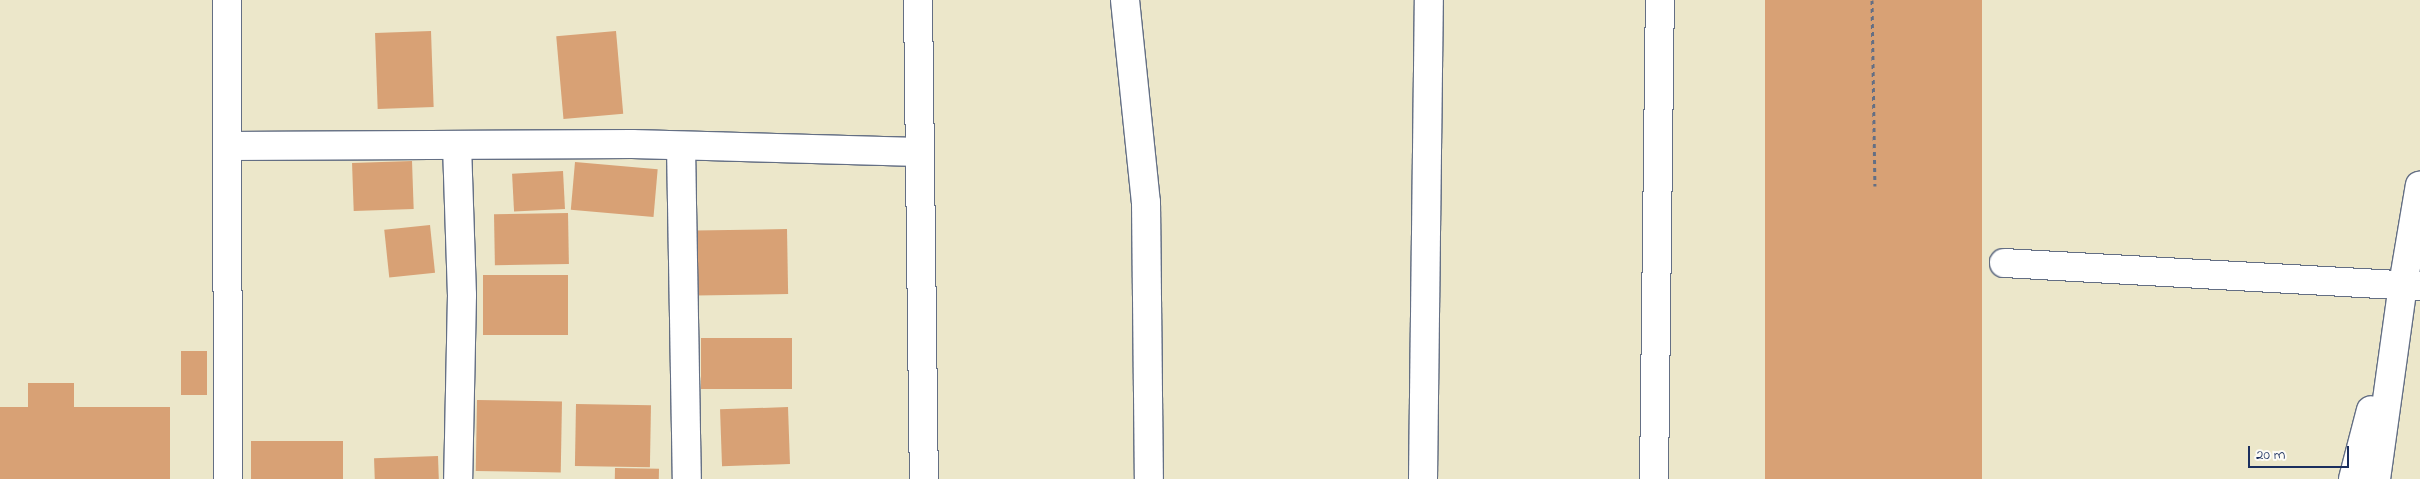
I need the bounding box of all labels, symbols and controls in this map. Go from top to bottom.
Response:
scale bar [2250,436,2351,468]
text: 20 m [2256,444,2285,466]

